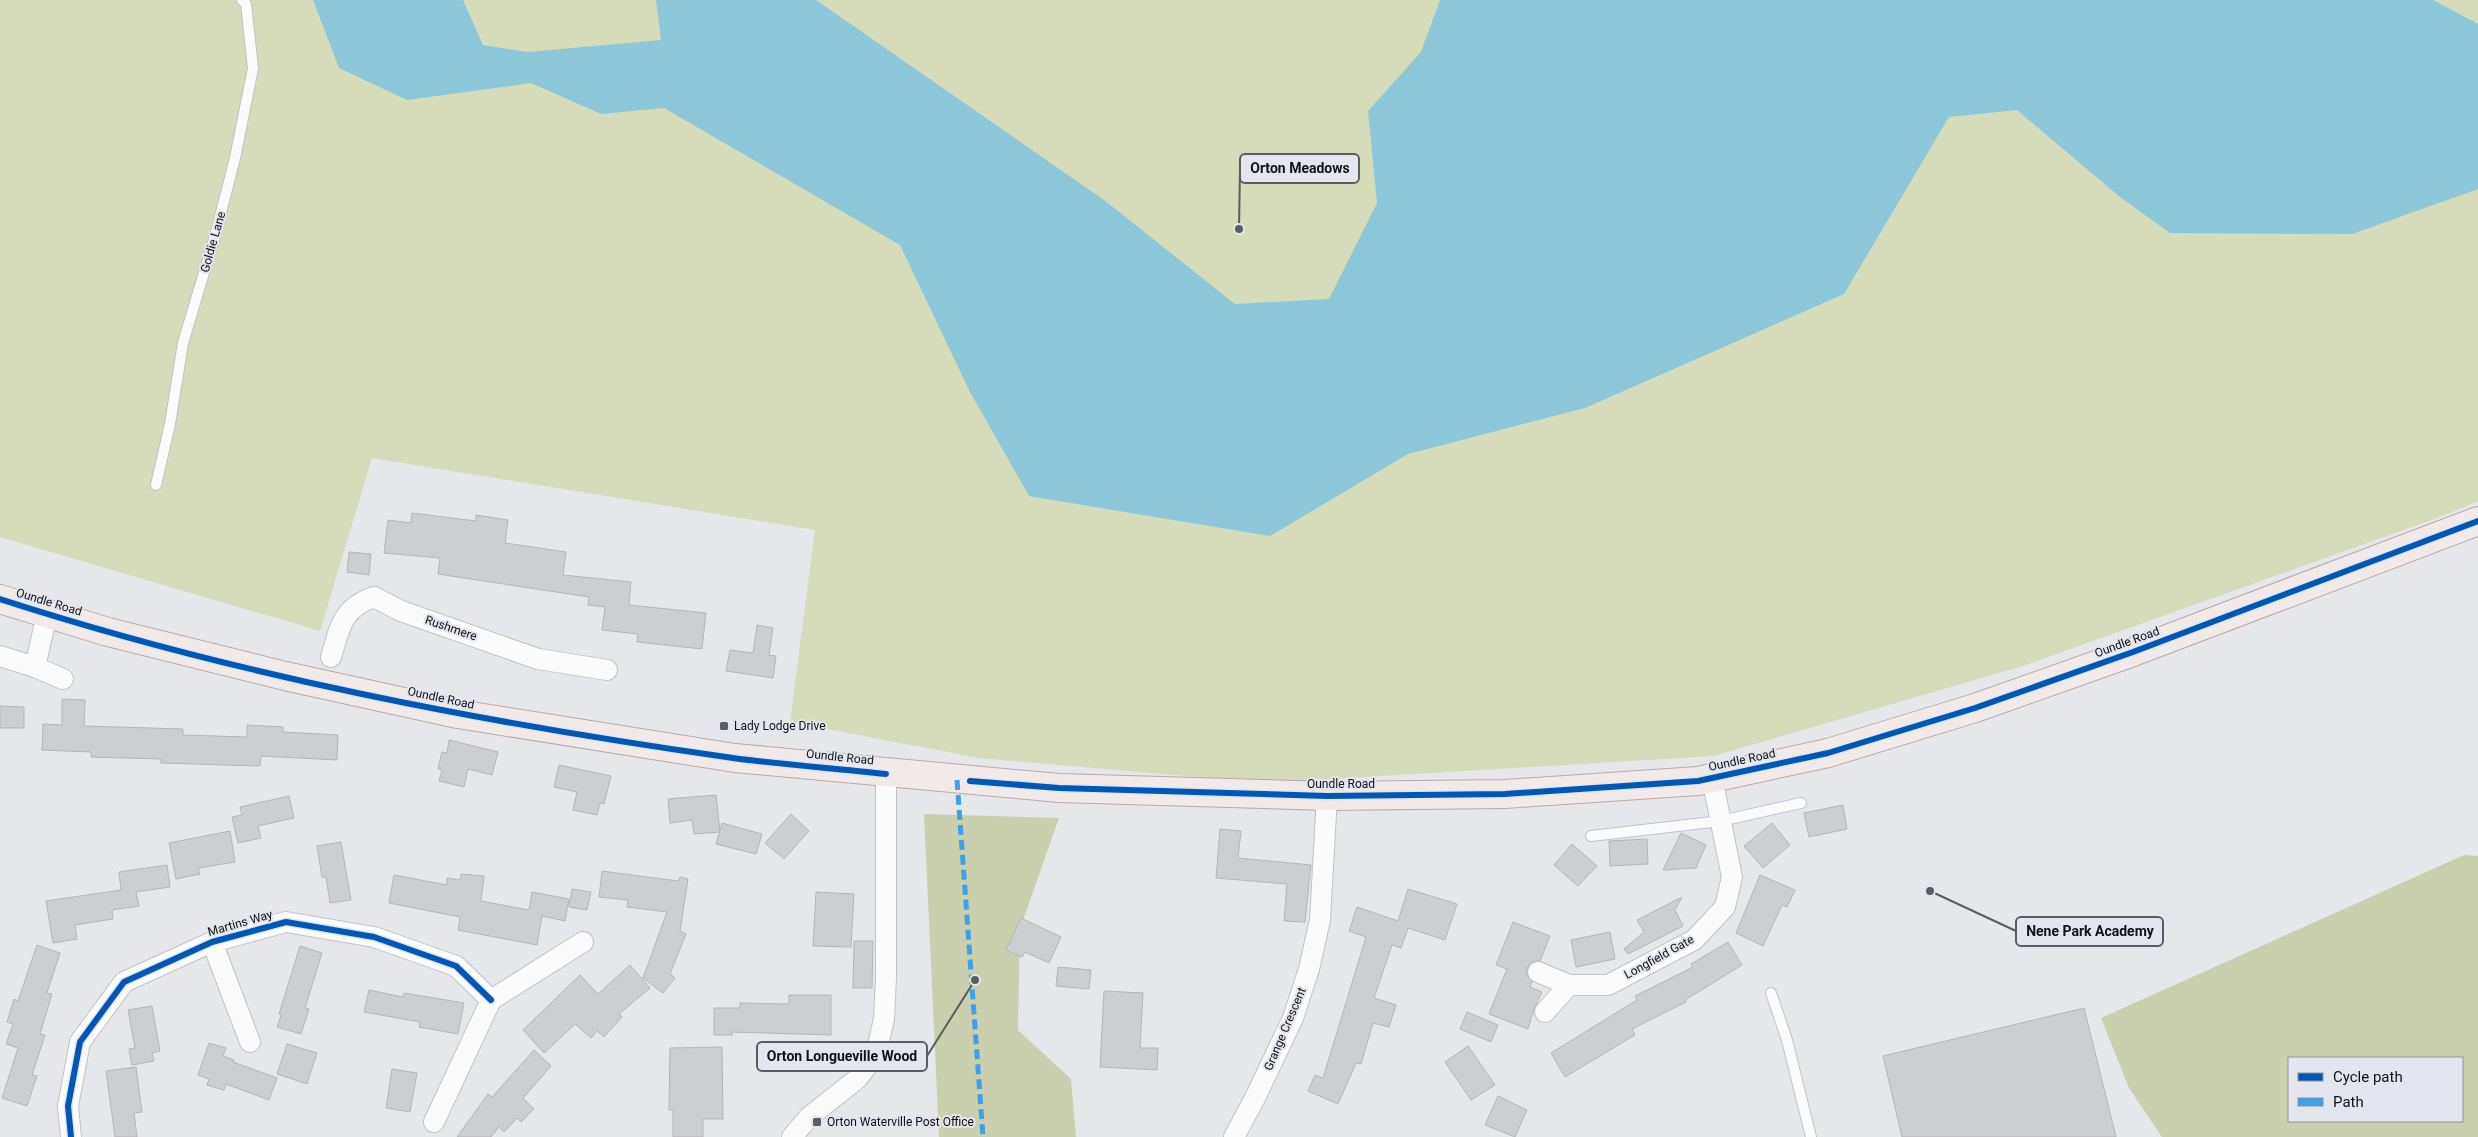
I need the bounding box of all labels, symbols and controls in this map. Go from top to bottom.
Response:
callout: Orton Meadows [1240,154,1359,183]
text: Orton Meadows [1250,160,1350,176]
street label: Goldie Lane [198,210,228,274]
street label: Oundle Road [14,585,84,619]
street label: Rushmere [423,613,479,643]
street label: Oundle Road [2093,624,2161,660]
street label: Oundle Road [406,684,476,712]
place label: Lady Lodge Drive [734,719,826,733]
marker: Lady Lodge Drive [718,720,730,732]
street label: Oundle Road [805,746,875,768]
street label: Oundle Road [1707,746,1777,774]
street label: Oundle Road [1307,777,1375,791]
street label: Martins Way [206,907,274,939]
callout: Nene Park Academy [2016,917,2163,946]
text: Nene Park Academy [2026,923,2155,939]
street label: Longfield Gate [1622,932,1696,982]
street label: Grange Crescent [1261,985,1309,1073]
callout: Orton Longueville Wood [757,1042,927,1071]
text: Orton Longueville Wood [767,1048,917,1064]
legend [2288,1057,2463,1122]
text: Cycle path [2333,1068,2403,1086]
text: Path [2333,1093,2364,1111]
place label: Orton Waterville Post Office [827,1115,974,1129]
marker: Orton Waterville Post Office [811,1116,823,1128]

